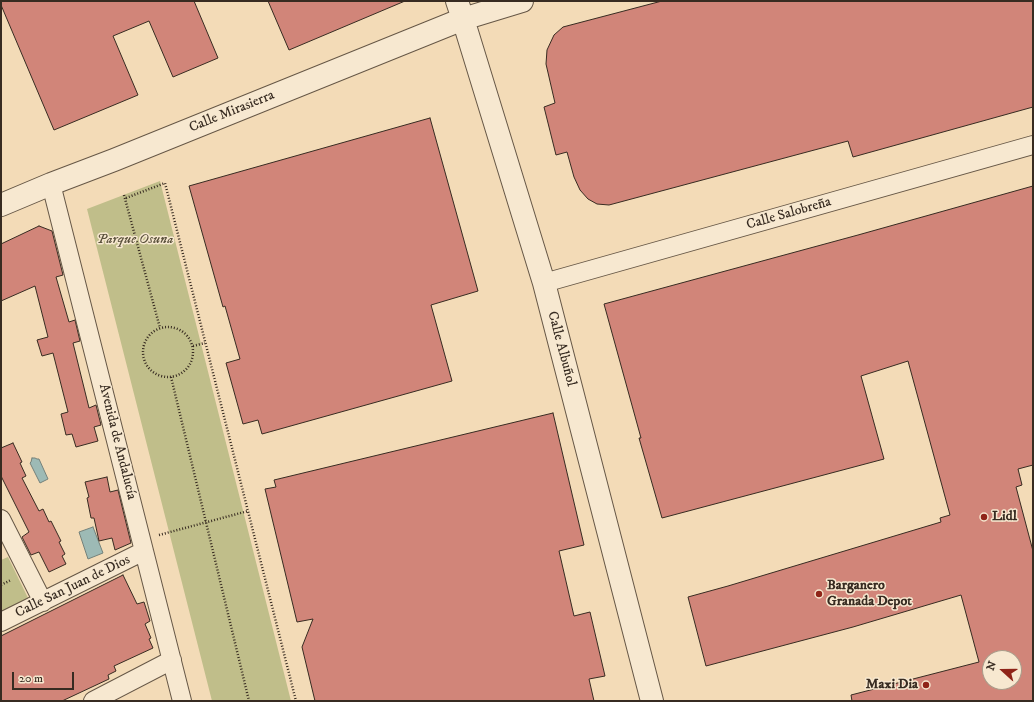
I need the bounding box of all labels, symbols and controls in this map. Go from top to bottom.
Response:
street label: Calle Mirasierra [187,87,277,137]
street label: Calle Salobreña [745,194,833,234]
park label: Parque Osuna [97,232,173,248]
street label: Calle Albuñol [543,310,579,388]
street label: Avenida de Andalucía [94,382,140,502]
place label: Lidl [992,509,1017,525]
marker: Lidl [979,512,989,522]
street label: Calle San Juan de Dios [13,552,133,622]
place label: Barganero Granada Depot [827,578,912,610]
marker: Barganero Granada Depot [814,589,824,599]
north arrow [982,650,1022,690]
text: N [984,659,1000,673]
scale bar [14,664,76,690]
text: 20 m [19,671,43,686]
place label: Maxi Dia [866,677,918,693]
marker: Maxi Dia [921,680,931,690]

